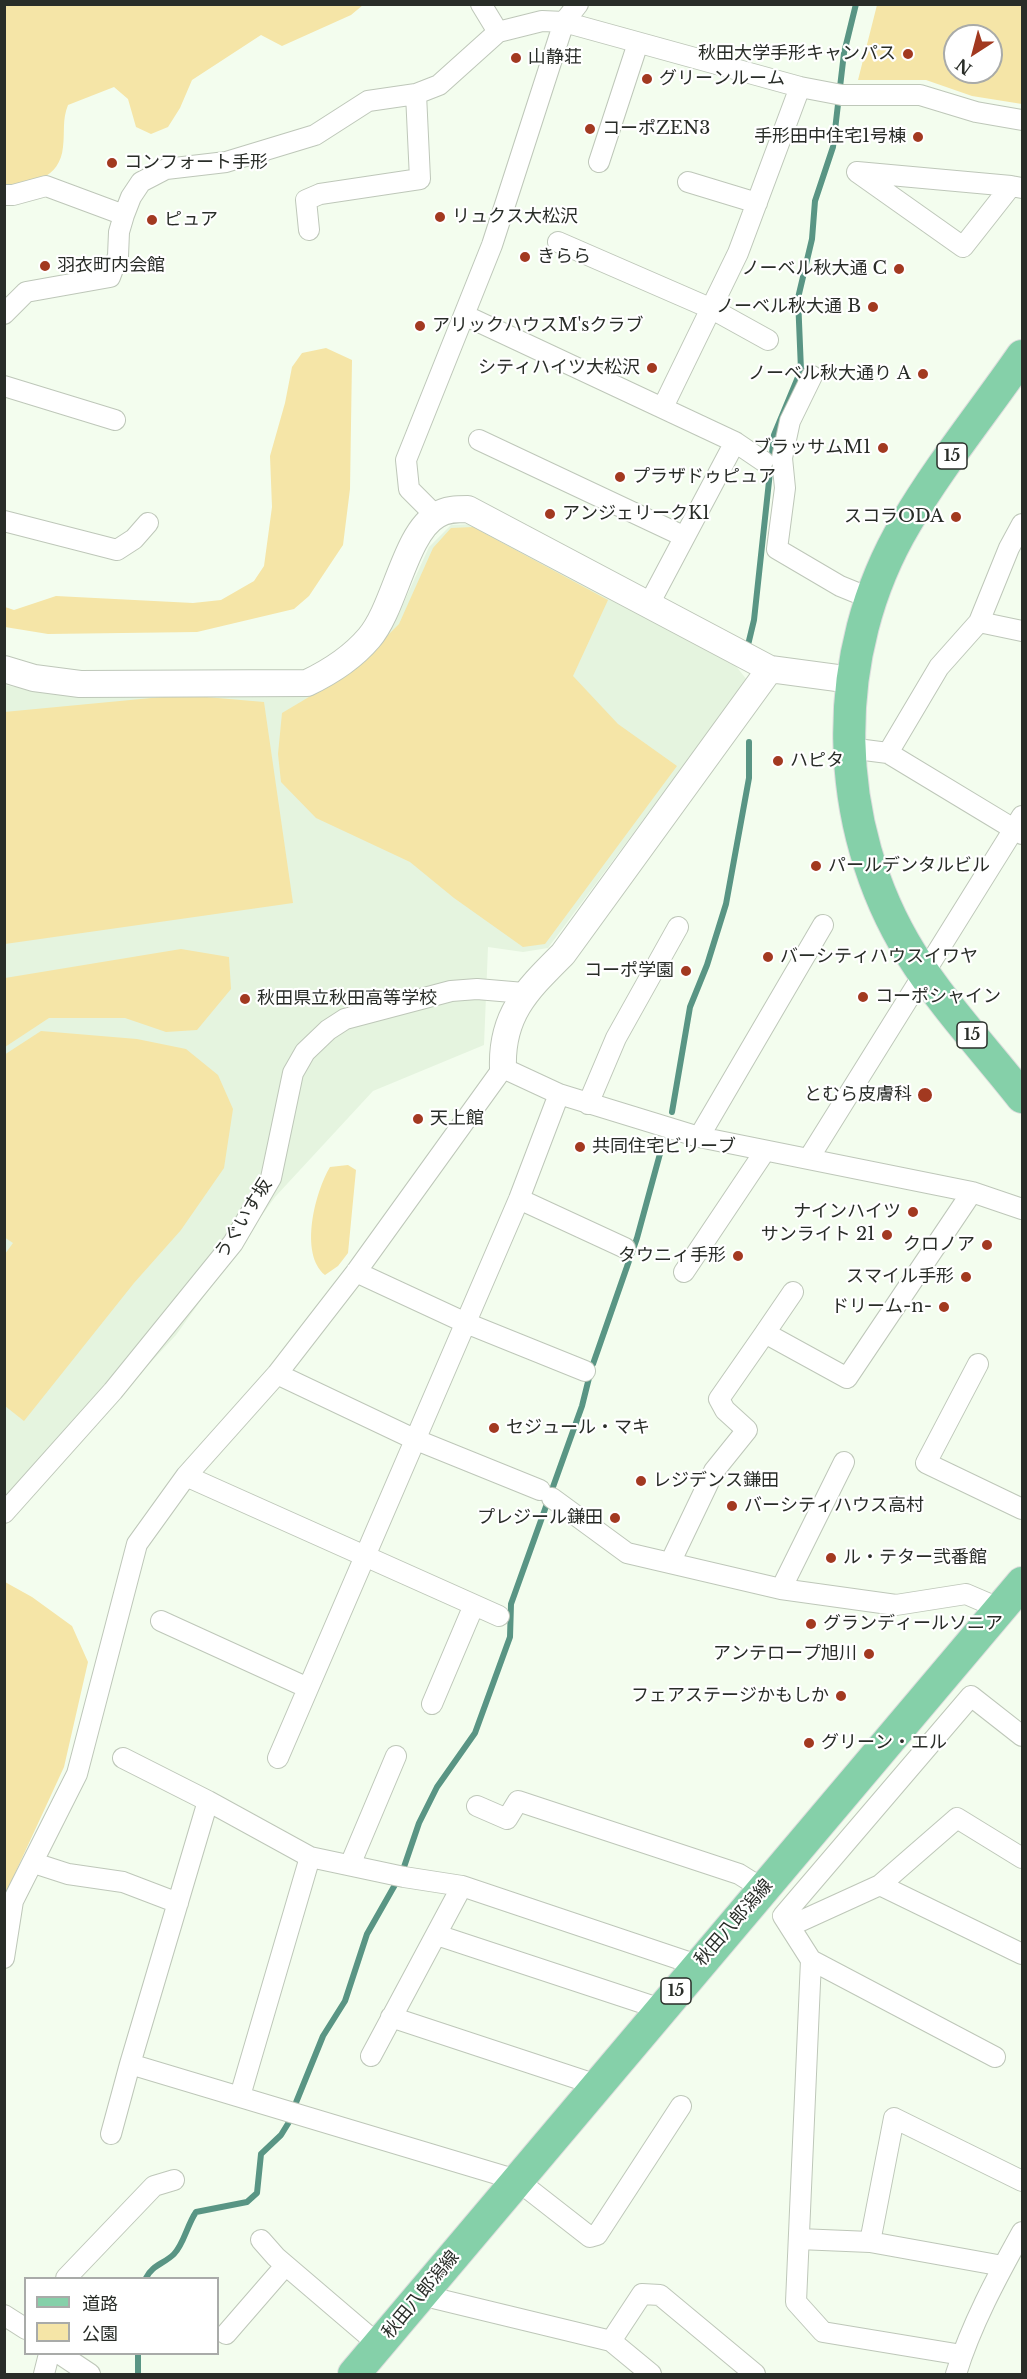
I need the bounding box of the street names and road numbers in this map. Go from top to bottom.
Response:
road number: 15 [937,443,967,469]
road number: 15 [957,1022,987,1048]
street label: うぐいす坂 [211,1175,277,1263]
street label: 秋田八郎潟線 [690,1875,778,1971]
road number: 15 [661,1978,691,2004]
street label: 秋田八郎潟線 [378,2247,464,2343]

